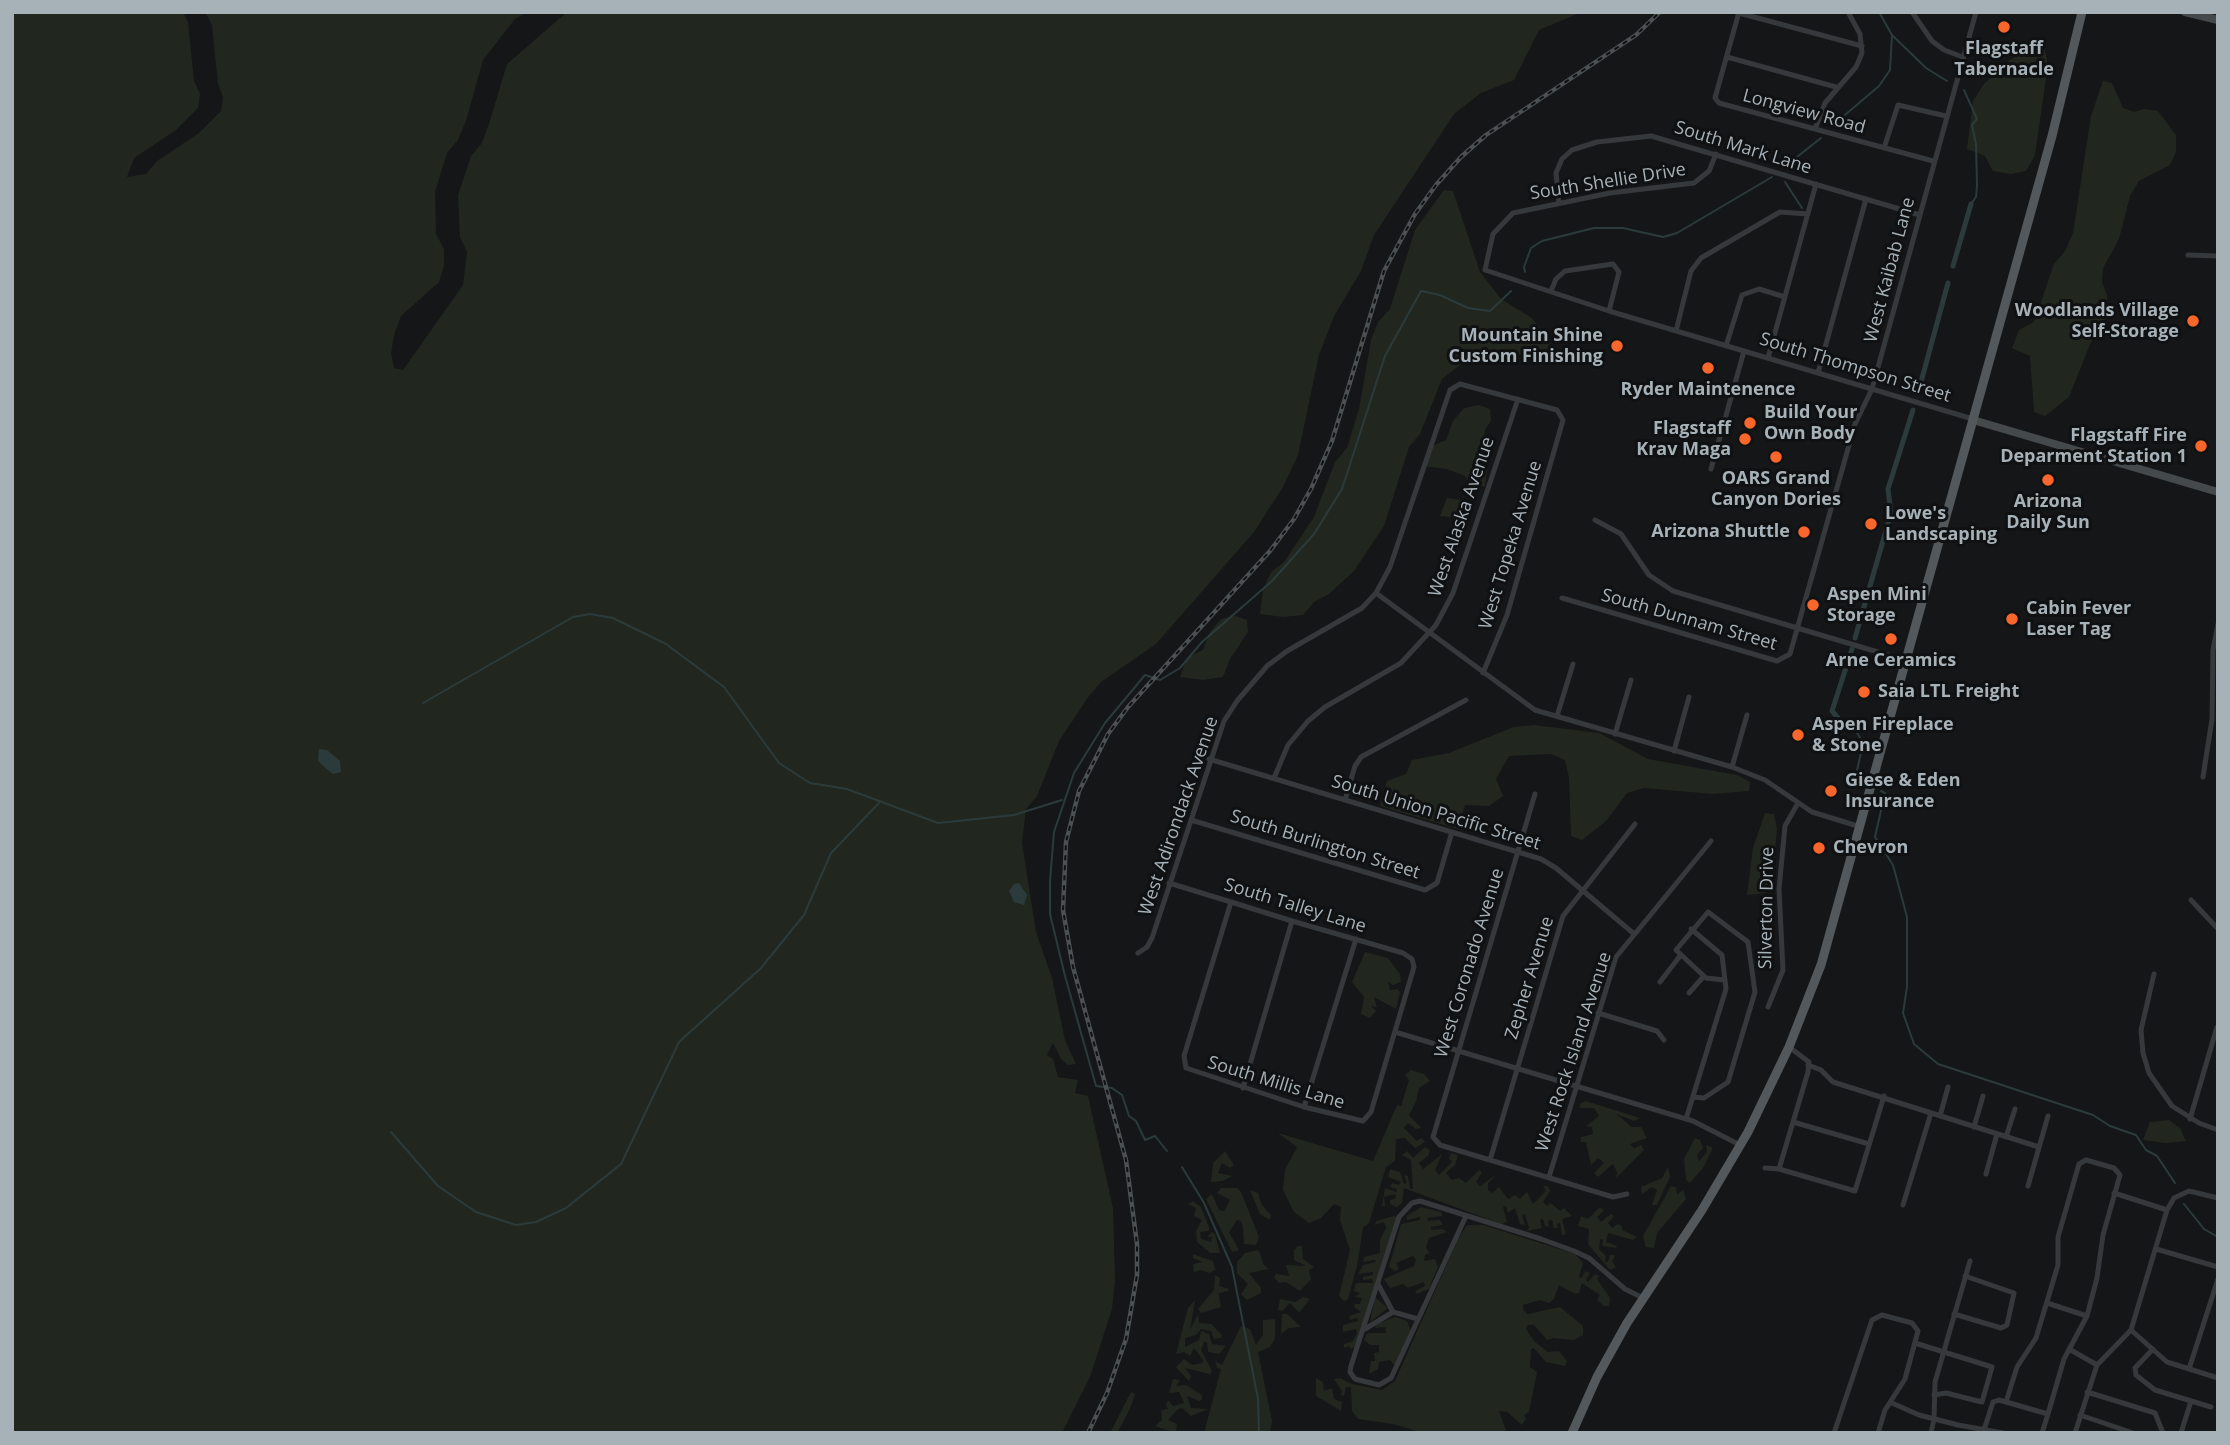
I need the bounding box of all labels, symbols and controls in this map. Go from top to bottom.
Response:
marker: Flagstaff Tabernacle [1996,19,2012,35]
place label: Flagstaff Tabernacle [1954,38,2054,80]
street label: Longview Road [1740,85,1868,139]
street label: South Mark Lane [1672,117,1814,179]
street label: South Shellie Drive [1529,159,1687,205]
street label: West Kaibab Lane [1860,195,1920,345]
place label: Woodlands Village Self-Storage [2015,300,2179,342]
marker: Woodlands Village Self-Storage [2185,313,2201,329]
place label: Mountain Shine Custom Finishing [1448,325,1603,368]
street label: South Thompson Street [1757,329,1953,407]
marker: Mountain Shine Custom Finishing [1609,338,1625,354]
marker: Ryder Maintenence [1700,360,1716,376]
place label: Ryder Maintenence [1621,379,1795,401]
place label: Build Your Own Body [1764,402,1857,444]
marker: Build Your Own Body [1742,415,1758,431]
place label: Flagstaff Krav Maga [1636,418,1731,460]
place label: Flagstaff Fire Deparment Station 1 [2000,425,2187,467]
marker: Flagstaff Krav Maga [1737,431,1753,447]
street label: West Alaska Avenue [1424,434,1500,600]
marker: Flagstaff Fire Deparment Station 1 [2193,438,2209,454]
marker: OARS Grand Canyon Dories [1768,449,1784,465]
street label: West Topeka Avenue [1475,458,1547,632]
place label: OARS Grand Canyon Dories [1711,468,1841,510]
marker: Arizona Daily Sun [2040,472,2056,488]
place label: Arizona Daily Sun [2006,491,2090,534]
place label: Lowe's Landscaping [1885,503,1997,546]
marker: Lowe's Landscaping [1863,516,1879,532]
place label: Arizona Shuttle [1651,521,1790,543]
marker: Arizona Shuttle [1796,524,1812,540]
place label: Aspen Mini Storage [1827,584,1927,626]
street label: South Dunnam Street [1599,585,1779,655]
marker: Aspen Mini Storage [1805,597,1821,613]
place label: Cabin Fever Laser Tag [2026,598,2131,640]
marker: Cabin Fever Laser Tag [2004,611,2020,627]
marker: Arne Ceramics [1883,631,1899,647]
place label: Arne Ceramics [1826,650,1956,672]
place label: Saia LTL Freight [1878,681,2019,703]
marker: Saia LTL Freight [1856,684,1872,700]
street label: West Adirondack Avenue [1135,714,1223,918]
place label: Aspen Fireplace & Stone [1812,714,1954,756]
marker: Aspen Fireplace & Stone [1790,727,1806,743]
place label: Giese & Eden Insurance [1845,770,1961,812]
street label: South Union Pacific Street [1329,771,1543,855]
marker: Giese & Eden Insurance [1823,783,1839,799]
street label: South Burlington Street [1228,806,1422,884]
place label: Chevron [1833,837,1908,859]
marker: Chevron [1811,840,1827,856]
street label: Silverton Drive [1755,847,1779,969]
street label: West Coronado Avenue [1431,866,1509,1060]
street label: South Talley Lane [1221,874,1369,938]
street label: Zepher Avenue [1501,914,1559,1042]
street label: West Rock Island Avenue [1531,949,1617,1155]
street label: South Millis Lane [1205,1052,1347,1114]

